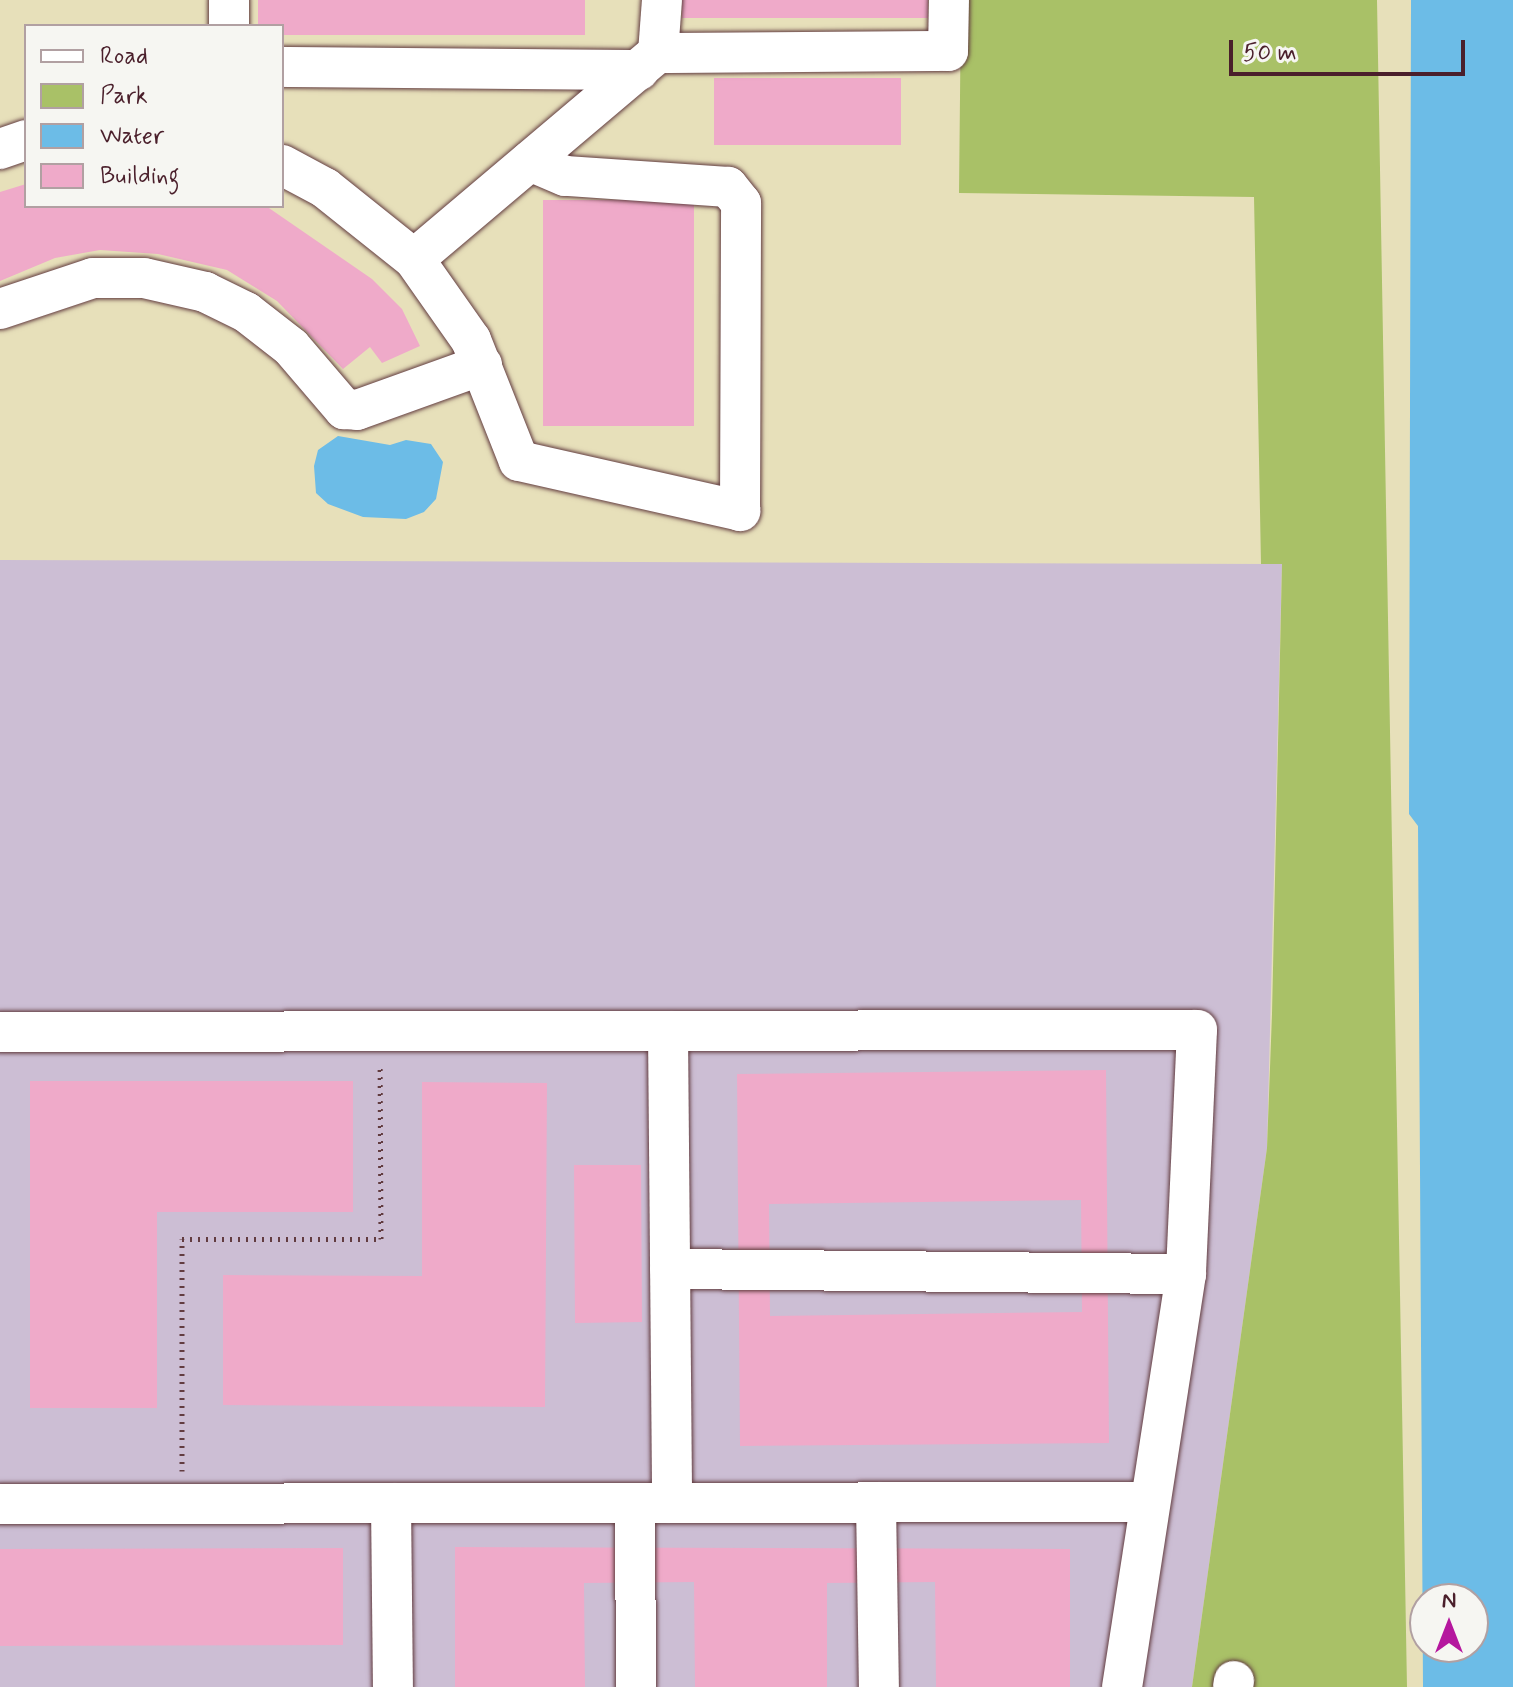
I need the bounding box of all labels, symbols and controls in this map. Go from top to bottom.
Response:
legend [24,24,284,208]
scale bar [1233,24,1469,74]
text: 50 m [1243,38,1297,69]
text: Road [100,41,148,72]
text: Park [100,81,148,112]
text: Water [100,121,164,152]
text: Building [100,161,180,192]
north arrow [1409,1583,1489,1663]
text: N [1442,1587,1456,1615]

